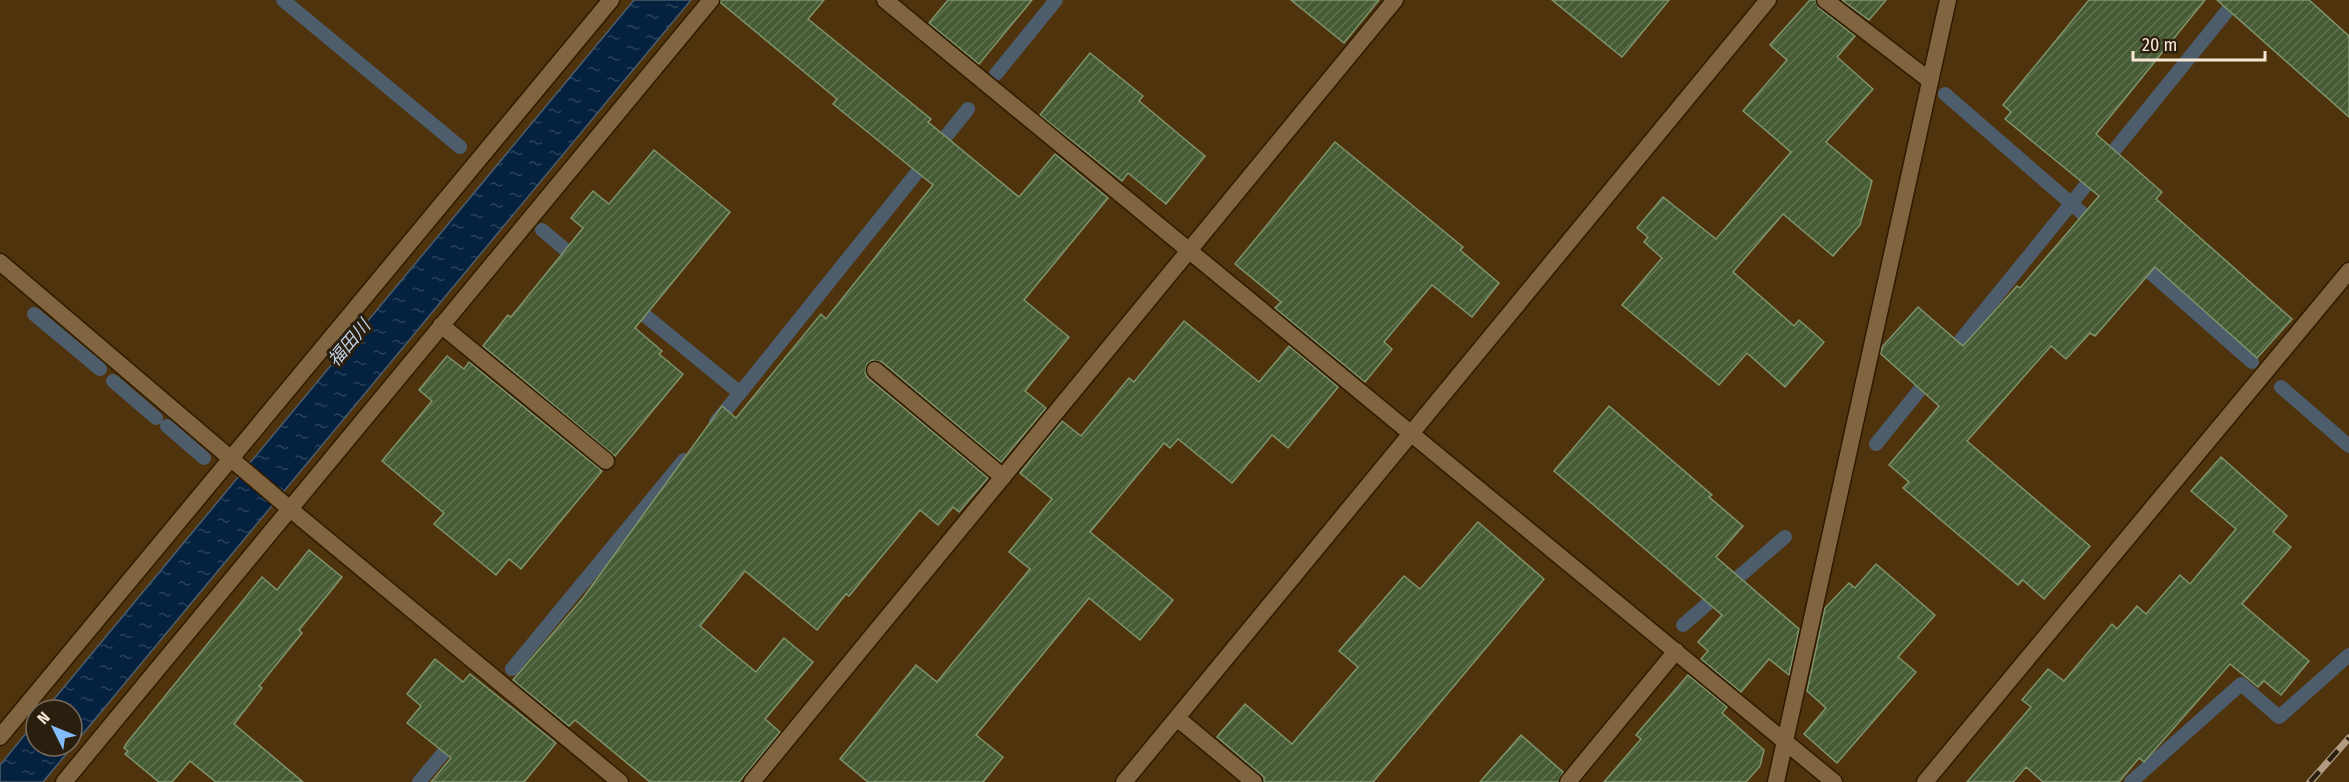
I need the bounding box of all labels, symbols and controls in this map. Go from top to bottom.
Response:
scale bar [2133,24,2265,62]
text: 20 m [2142,34,2177,56]
water label: 福田川 [323,314,376,371]
north arrow [24,698,84,758]
text: N [33,708,54,728]

